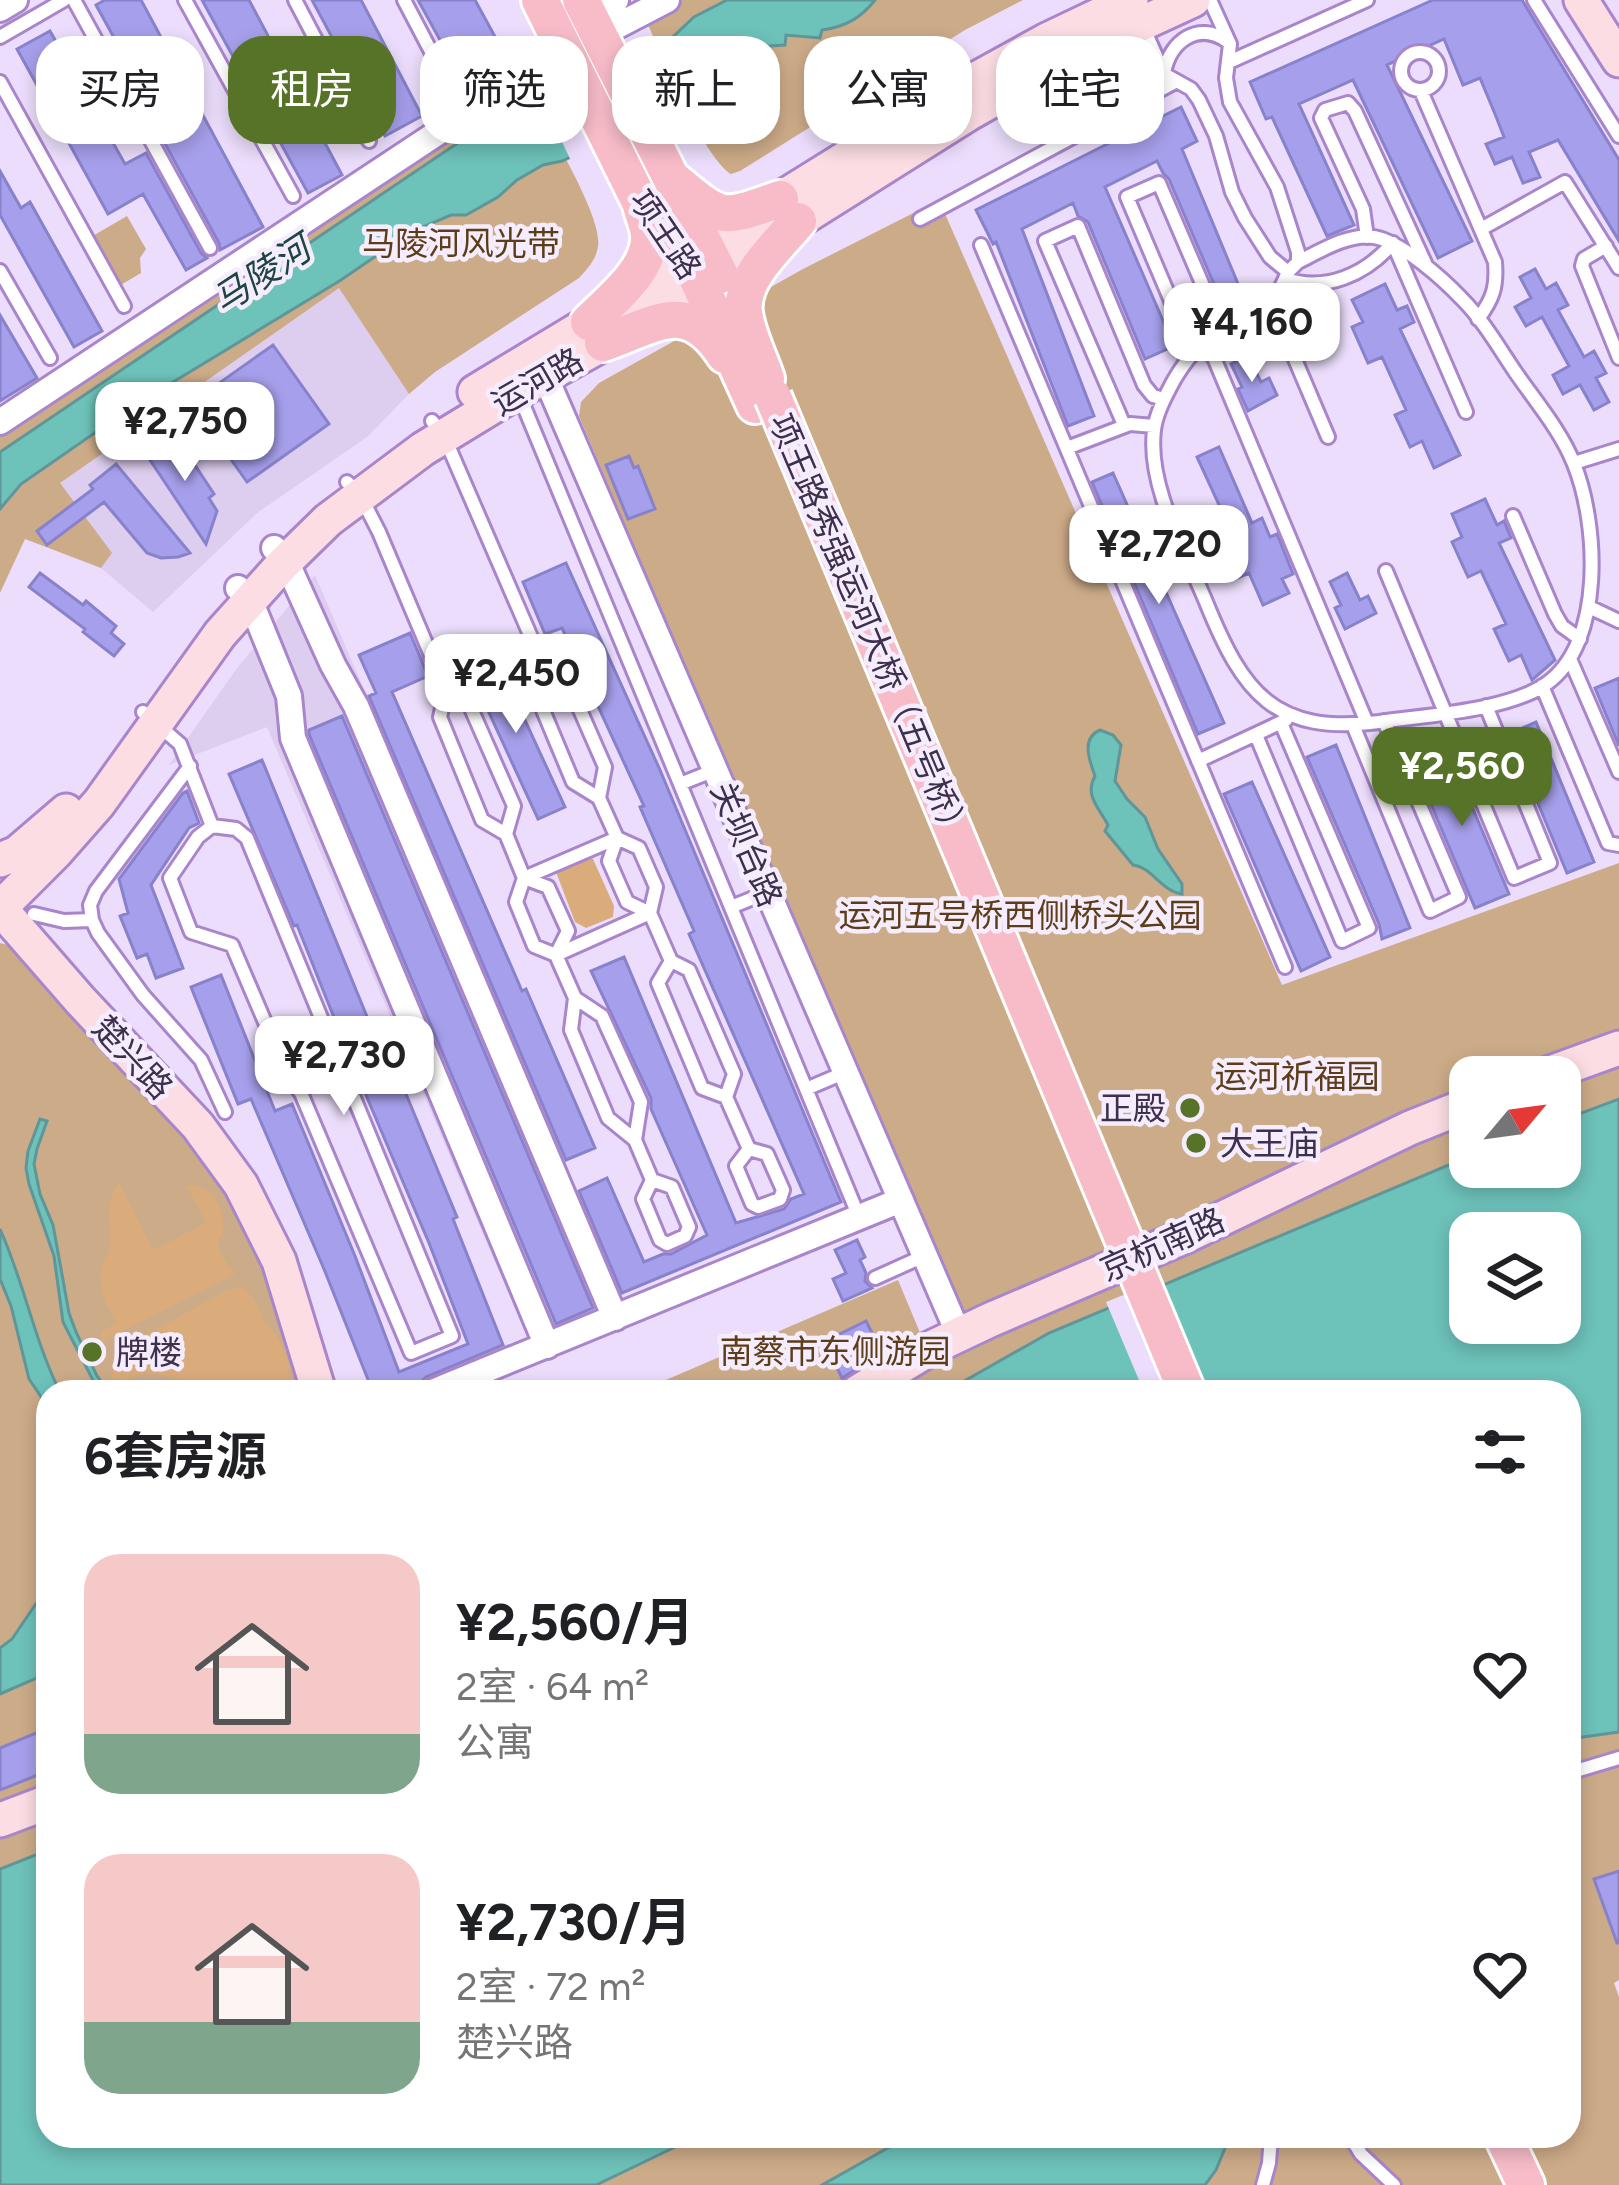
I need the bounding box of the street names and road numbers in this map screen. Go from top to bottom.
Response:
street label: 项王路 [622,182,709,286]
street label: 运河路 [485,340,590,423]
street label: 项王路秀强运河大桥（五号桥） [761,408,978,848]
street label: 关坝台路 [703,776,790,913]
street label: 楚兴路 [85,1008,181,1107]
street label: 京杭南路 [1094,1200,1230,1289]

